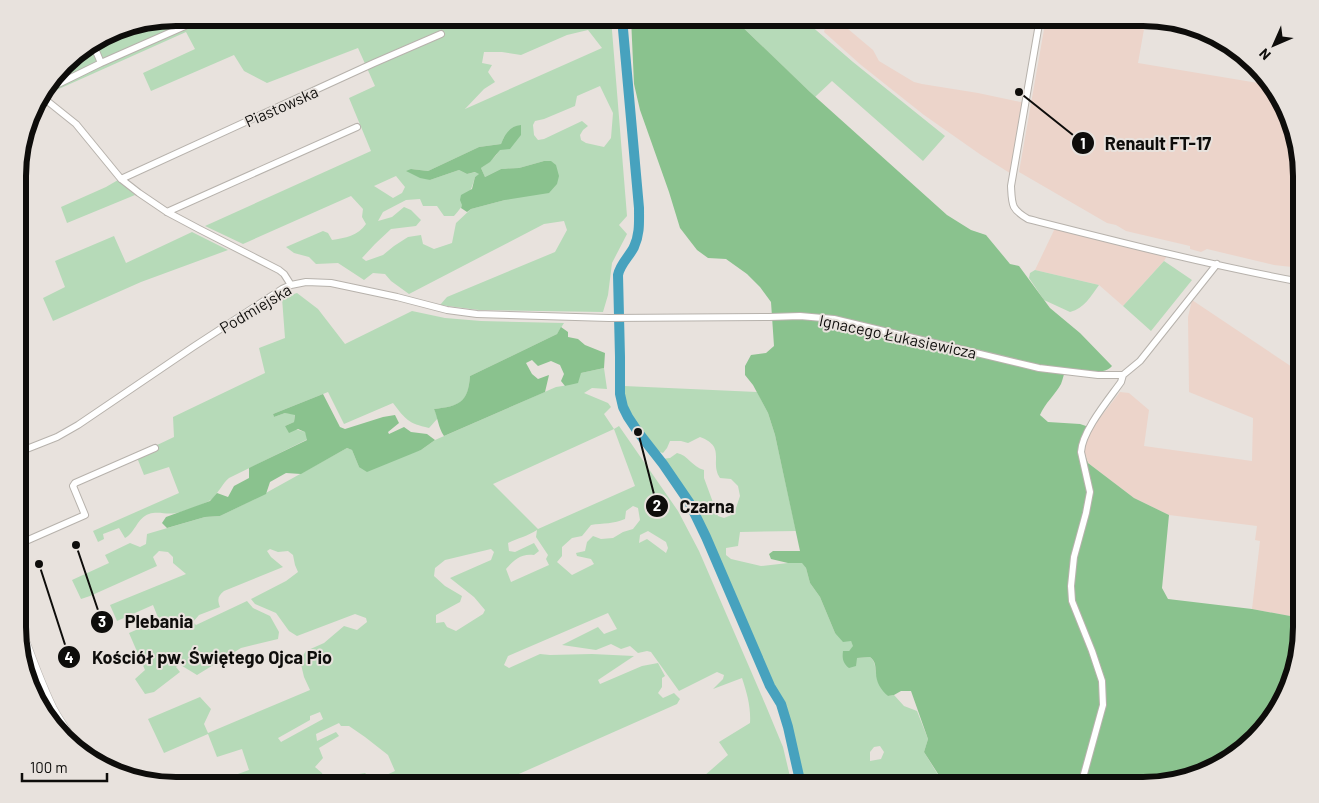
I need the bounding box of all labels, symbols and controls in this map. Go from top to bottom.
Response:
north arrow [1249,20,1299,70]
text: N [1255,45,1274,64]
street label: Piastowska [241,81,321,131]
callout: Renault FT-17 [1070,127,1222,160]
text: Renault FT-17 [1105,132,1211,154]
text: 1 [1080,134,1086,152]
street label: Podmiejska [216,279,294,337]
street label: Ignacego Łukasiewicza [818,310,978,362]
callout: Czarna [644,490,744,523]
text: Czarna [680,495,734,517]
text: 2 [653,496,661,514]
callout: Plebania [89,605,203,638]
text: Plebania [125,610,193,632]
text: 3 [98,612,106,630]
callout: Kościół pw. Świętego Ojca Pio [57,641,342,674]
text: Kościół pw. Świętego Ojca Pio [92,646,332,668]
text: 4 [64,648,74,666]
scale bar [22,750,108,782]
text: 100 m [30,758,68,776]

